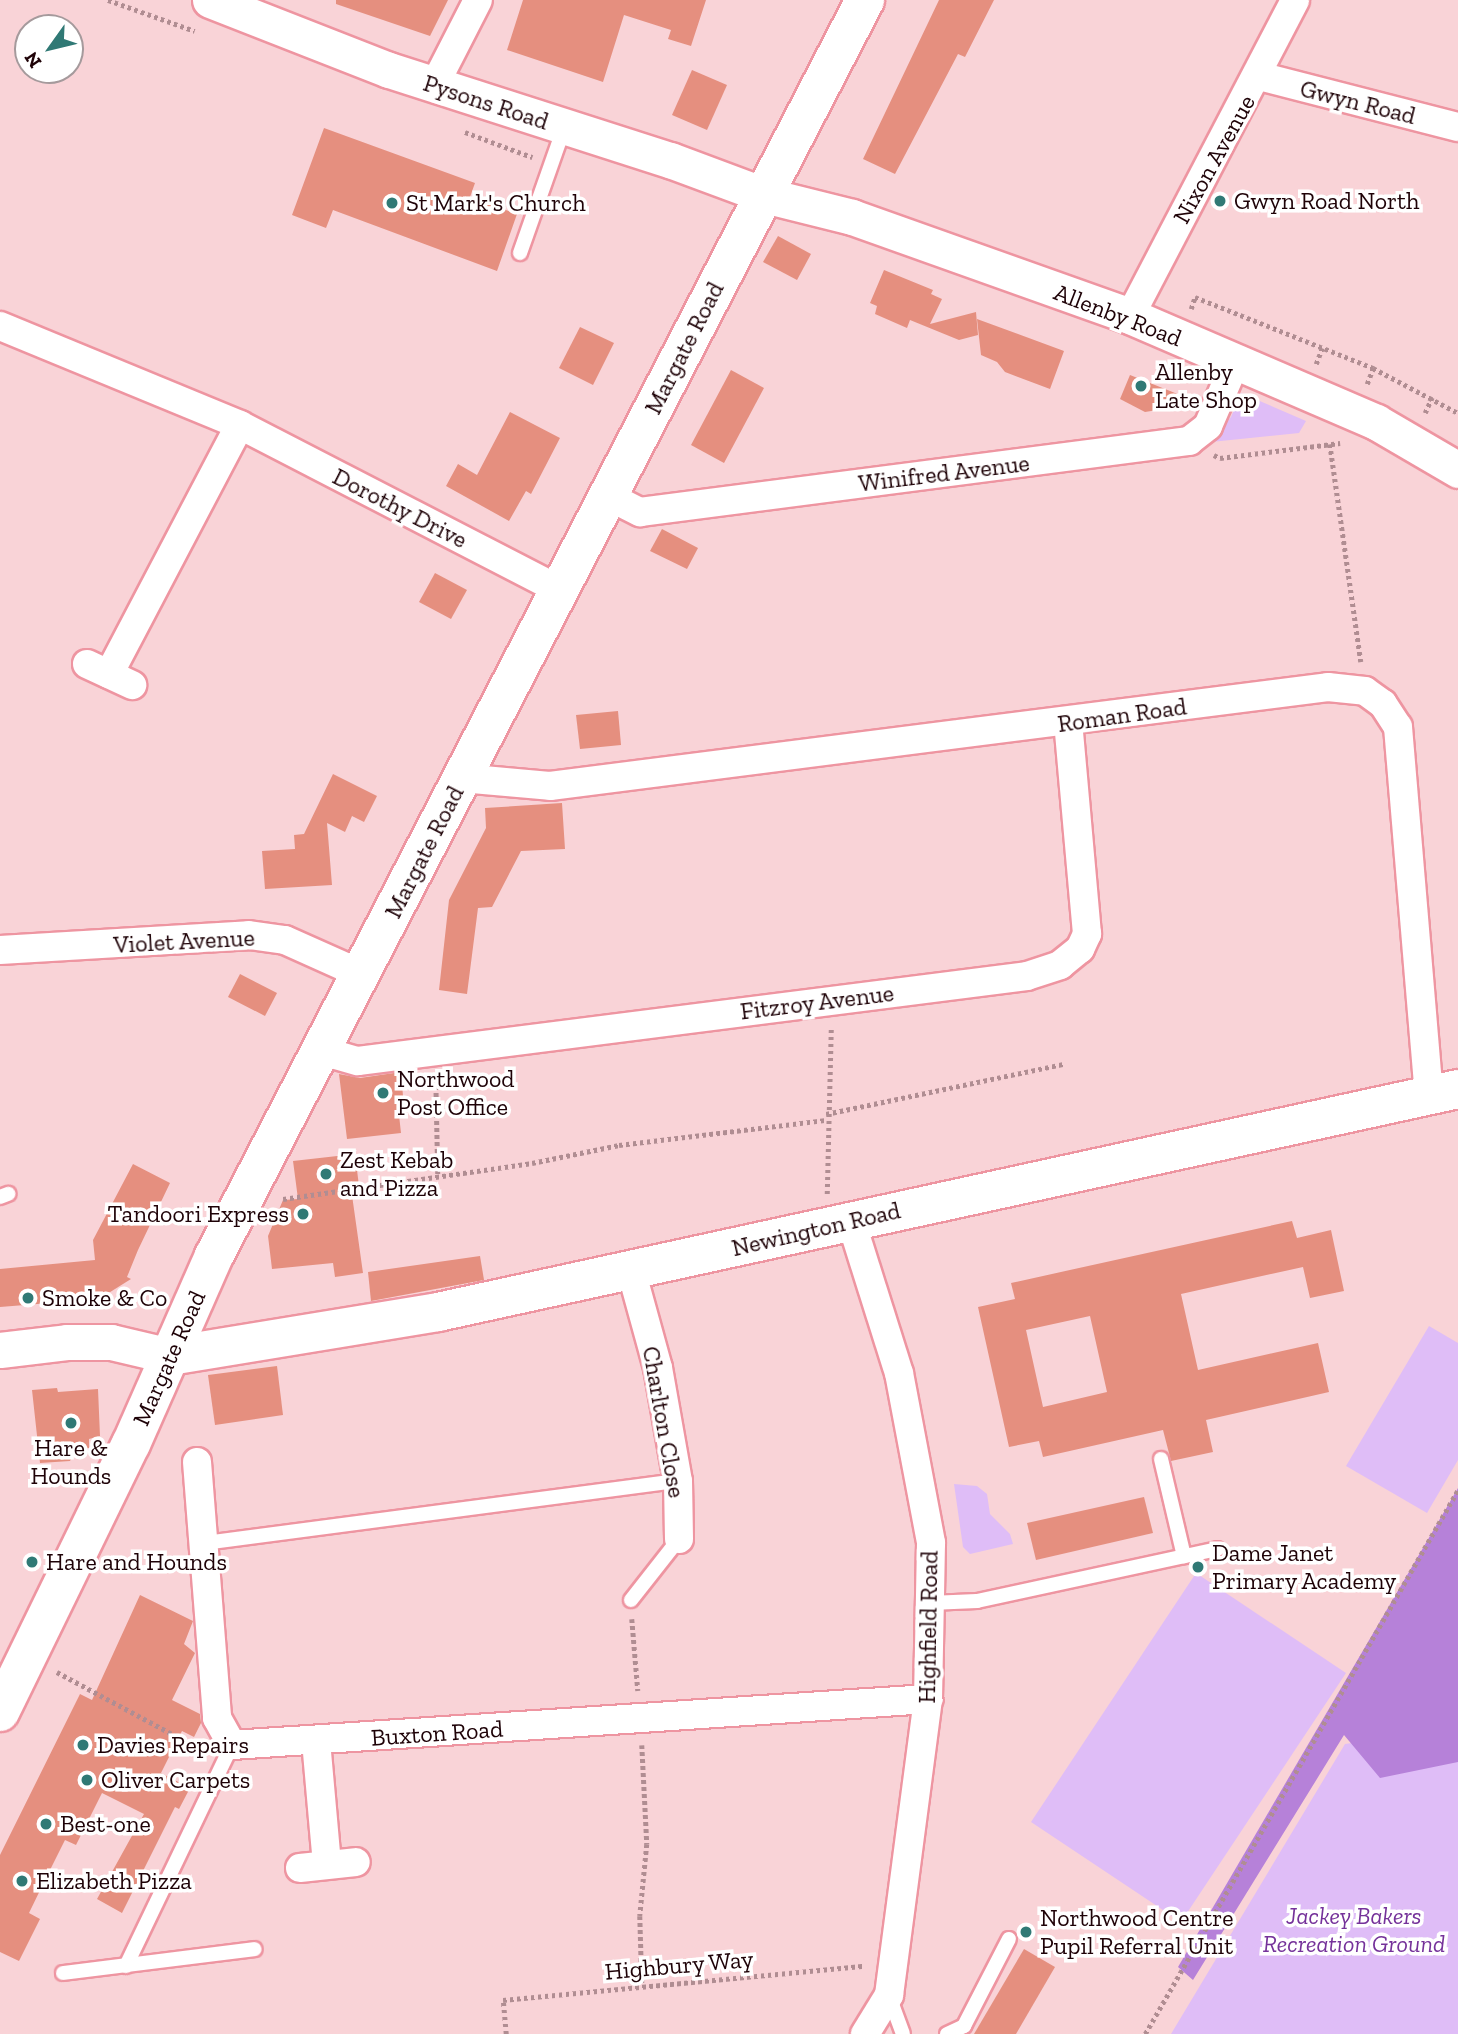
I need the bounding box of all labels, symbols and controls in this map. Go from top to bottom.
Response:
north arrow [14,14,84,84]
text: N [19,47,46,72]
street label: Pysons Road [420,68,552,136]
street label: Gwyn Road [1297,74,1419,130]
street label: Nixon Avenue [1167,89,1261,229]
place label: Gwyn Road North [1234,187,1419,215]
place label: St Mark's Church [406,189,586,217]
marker: Gwyn Road North [1212,193,1228,209]
marker: St Mark's Church [384,195,400,211]
street label: Margate Road [638,277,730,419]
street label: Allenby Road [1050,277,1186,353]
place label: Allenby Late Shop [1155,358,1257,414]
marker: Allenby Late Shop [1133,378,1149,394]
street label: Winifred Avenue [856,448,1032,498]
street label: Dorothy Drive [328,462,472,554]
street label: Roman Road [1056,692,1188,738]
street label: Margate Road [378,781,470,923]
street label: Violet Avenue [112,923,256,959]
street label: Fitzroy Avenue [738,978,896,1026]
place label: Northwood Post Office [397,1065,514,1121]
marker: Northwood Post Office [375,1085,391,1101]
place label: Zest Kebab and Pizza [340,1146,453,1202]
marker: Zest Kebab and Pizza [318,1166,334,1182]
street label: Newington Road [729,1196,903,1262]
place label: Tandoori Express [107,1200,289,1228]
marker: Tandoori Express [295,1206,311,1222]
place label: Smoke & Co [42,1284,167,1312]
street label: Margate Road [126,1286,212,1430]
marker: Smoke & Co [20,1290,36,1306]
street label: Charlton Close [637,1344,691,1500]
marker: Hare & Hounds [63,1415,79,1431]
place label: Hare & Hounds [31,1434,111,1490]
place label: Dame Janet Primary Academy [1212,1539,1397,1595]
place label: Hare and Hounds [46,1548,227,1576]
street label: Highfield Road [912,1550,944,1704]
marker: Hare and Hounds [24,1554,40,1570]
marker: Dame Janet Primary Academy [1190,1559,1206,1575]
street label: Buxton Road [370,1714,504,1752]
place label: Davies Repairs [97,1731,249,1759]
marker: Davies Repairs [75,1737,91,1753]
place label: Oliver Carpets [101,1766,251,1794]
marker: Oliver Carpets [79,1772,95,1788]
place label: Best-one [60,1810,151,1838]
marker: Best-one [38,1816,54,1832]
place label: Elizabeth Pizza [36,1867,192,1895]
marker: Elizabeth Pizza [14,1873,30,1889]
park label: Jackey Bakers Recreation Ground [1263,1902,1445,1958]
place label: Northwood Centre Pupil Referral Unit [1040,1904,1234,1960]
marker: Northwood Centre Pupil Referral Unit [1018,1924,1034,1940]
street label: Highbury Way [603,1944,755,1986]

